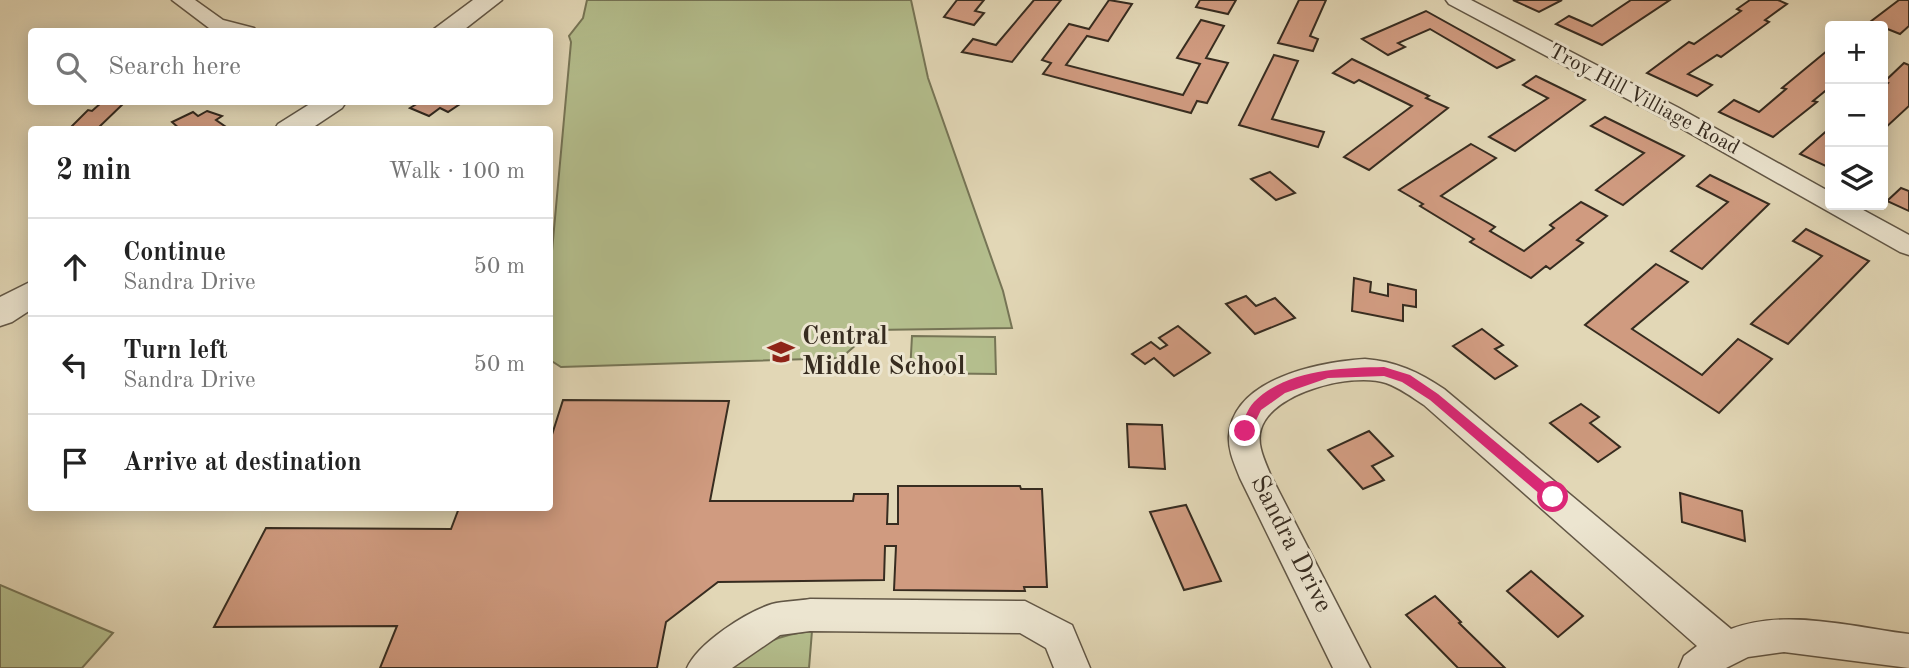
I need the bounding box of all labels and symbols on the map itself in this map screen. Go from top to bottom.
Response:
street label: Troy Hill Villiage Road [1545,41,1743,159]
place label: Central Middle School [802,324,965,380]
school or university icon: Central Middle School [766,337,796,367]
route end [1229,415,1260,446]
street label: Sandra Drive [1245,471,1337,617]
route start [1537,481,1568,512]

